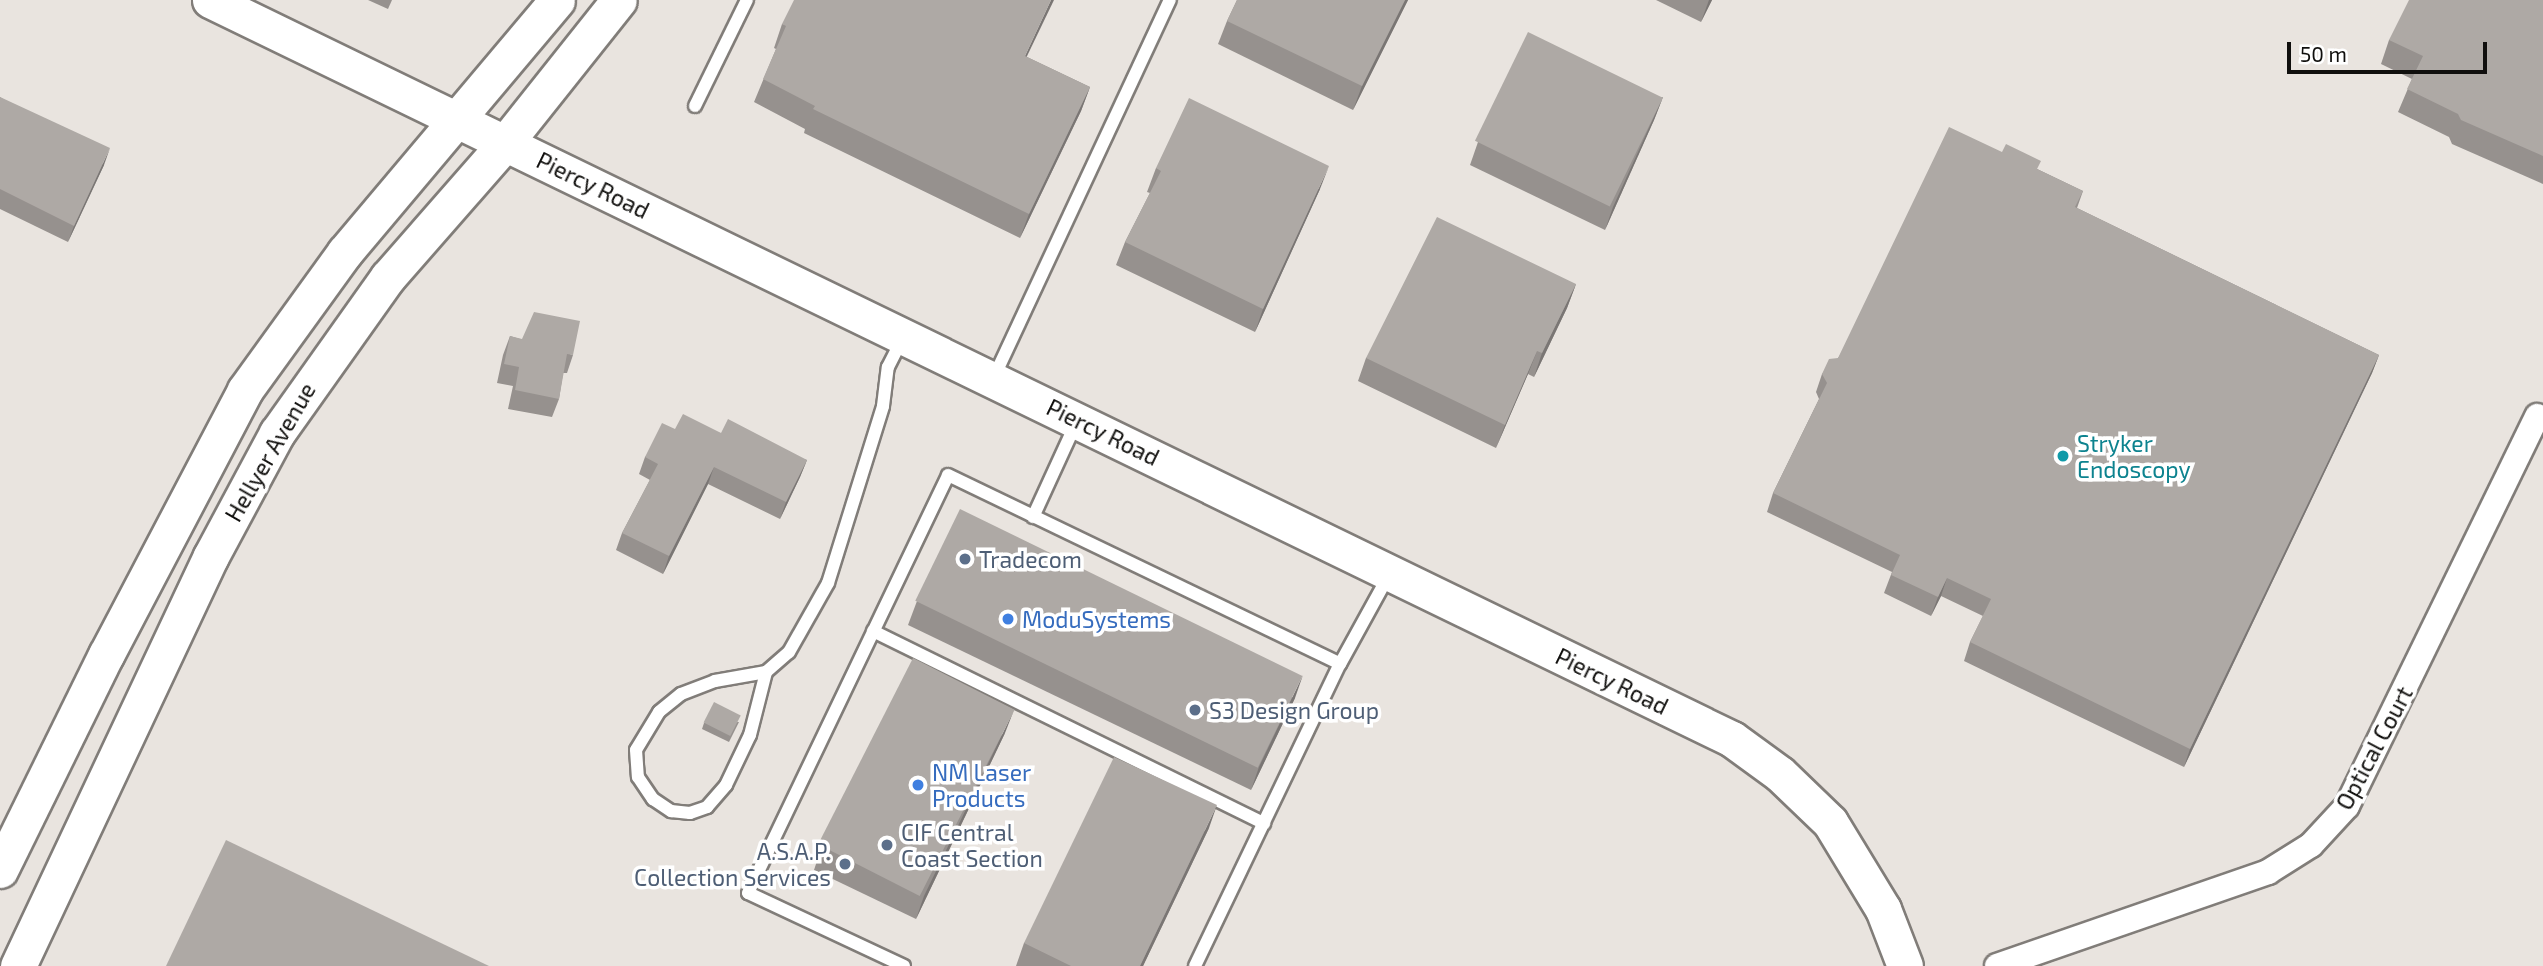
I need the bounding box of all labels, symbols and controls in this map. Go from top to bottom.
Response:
scale bar [2291,28,2490,72]
text: 50 m [2300,41,2347,66]
street label: Piercy Road [532,146,654,224]
street label: Hellyer Avenue [219,377,321,527]
street label: Piercy Road [1042,393,1164,471]
place label: Stryker Endoscopy [2077,429,2191,483]
marker: Stryker Endoscopy [2055,448,2071,464]
place label: Tradecom [979,545,1082,573]
marker: Tradecom [957,551,973,567]
place label: ModuSystems [1022,605,1171,633]
marker: ModuSystems [1000,611,1016,627]
street label: Piercy Road [1551,642,1673,720]
street label: Optical Court [2330,681,2418,815]
place label: S3 Design Group [1209,696,1379,724]
marker: S3 Design Group [1187,702,1203,718]
place label: NM Laser Products [932,758,1031,812]
marker: NM Laser Products [910,777,926,793]
place label: CIF Central Coast Section [901,818,1043,872]
place label: A.S.A.P. Collection Services [634,837,831,891]
marker: CIF Central Coast Section [879,837,895,853]
marker: A.S.A.P. Collection Services [837,856,853,872]

